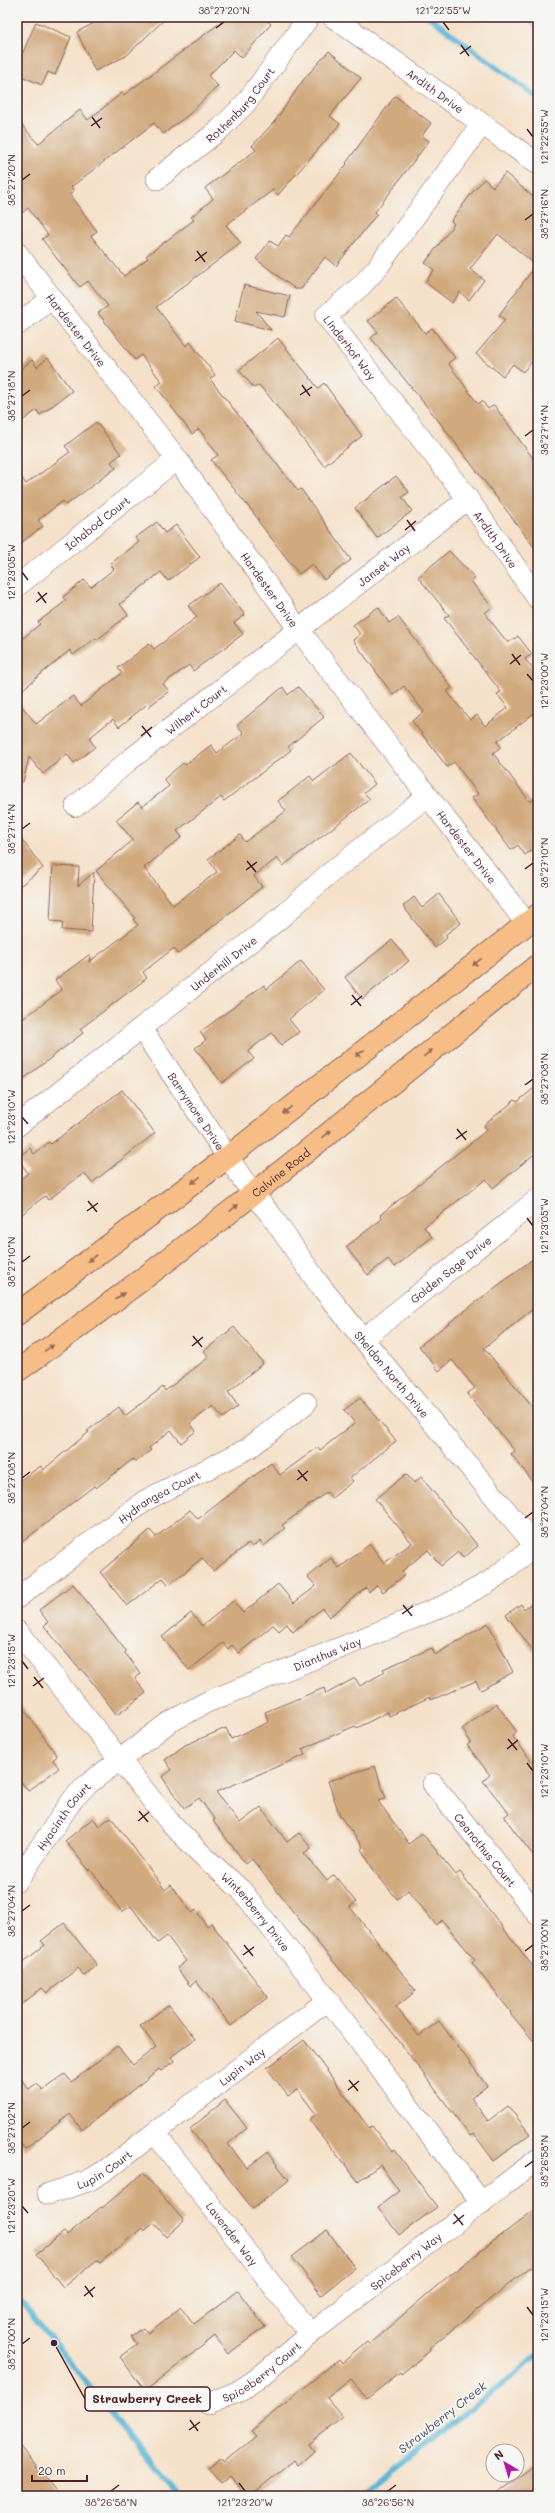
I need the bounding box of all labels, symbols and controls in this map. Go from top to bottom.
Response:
text: 38°27'20"N [198,3,250,17]
text: 121°22'55"W [415,3,471,17]
street label: Rothenburg Court [202,63,278,145]
street label: Ardith Drive [404,65,467,116]
text: 121°22'55"W [537,109,551,165]
text: 38°27'20"N [4,154,18,206]
text: 38°27'16"N [537,189,551,239]
street label: Hardester Drive [43,290,110,370]
street label: Linderhof Way [321,312,380,383]
text: 38°27'18"N [4,371,18,421]
text: 38°27'14"N [537,405,551,455]
street label: Ichabod Court [61,492,133,553]
street label: Ardith Drive [471,507,522,571]
street label: Janset Way [354,539,413,589]
text: 121°23'05"W [4,544,18,600]
street label: Hardester Drive [238,549,302,630]
text: 121°23'00"W [537,652,551,709]
street label: Wilhert Court [162,681,229,737]
text: 38°27'14"N [4,804,18,854]
street label: Hardester Drive [434,807,500,887]
text: 38°27'10"N [537,838,551,888]
street label: Underhill Drive [187,932,260,994]
one-way arrow [471,958,482,967]
one-way arrow [355,1049,366,1058]
one-way arrow [423,1049,434,1057]
text: 38°27'08"N [537,1053,551,1105]
street label: Barrymore Drive [165,1069,228,1153]
text: 121°23'10"W [4,1089,18,1144]
one-way arrow [282,1106,293,1115]
one-way arrow [321,1130,332,1139]
street label: Calvine Road [248,1144,313,1200]
one-way arrow [191,1176,202,1184]
text: 121°23'05"W [537,1198,551,1254]
one-way arrow [228,1203,239,1212]
street label: Golden Sage Drive [407,1232,494,1306]
text: 38°27'10"N [4,1237,18,1287]
one-way arrow [87,1253,98,1262]
one-way arrow [115,1292,125,1300]
street label: Sheldon North Drive [352,1327,433,1421]
one-way arrow [44,1344,54,1352]
text: 38°27'08"N [4,1452,18,1504]
street label: Hydrangea Court [115,1466,203,1526]
text: 38°27'04"N [537,1486,551,1538]
text: 121°23'15"W [4,1633,18,1688]
street label: Dianthus Way [291,1633,364,1674]
text: 121°23'10"W [537,1743,551,1798]
street label: Hyacinth Court [33,1778,94,1853]
street label: Ceanothus Court [451,1809,520,1890]
street label: Winterberry Drive [218,1868,294,1954]
text: 38°27'04"N [4,1885,18,1937]
text: 38°27'00"N [537,1919,551,1971]
street label: Lupin Way [216,2044,268,2088]
text: 38°27'02"N [4,2102,18,2154]
text: 38°26'58"N [537,2135,551,2187]
street label: Lupin Court [75,2146,135,2192]
text: 121°23'20"W [4,2178,18,2234]
street label: Lavender Way [203,2199,262,2269]
street label: Spiceberry Way [367,2228,444,2293]
text: 121°23'15"W [537,2287,551,2342]
text: 38°27'00"N [4,2318,18,2370]
street label: Spiceberry Court [220,2338,304,2405]
water label: Strawberry Creek [395,2377,490,2457]
callout: Strawberry Creek [85,2387,210,2411]
text: Strawberry Creek [92,2390,202,2406]
north arrow [485,2443,525,2483]
text: N [491,2446,506,2463]
scale bar [32,2457,87,2483]
text: 20 m [38,2462,66,2478]
text: 38°26'58"N [85,2495,137,2509]
text: 121°23'20"W [217,2495,273,2509]
text: 38°26'56"N [362,2495,414,2509]

